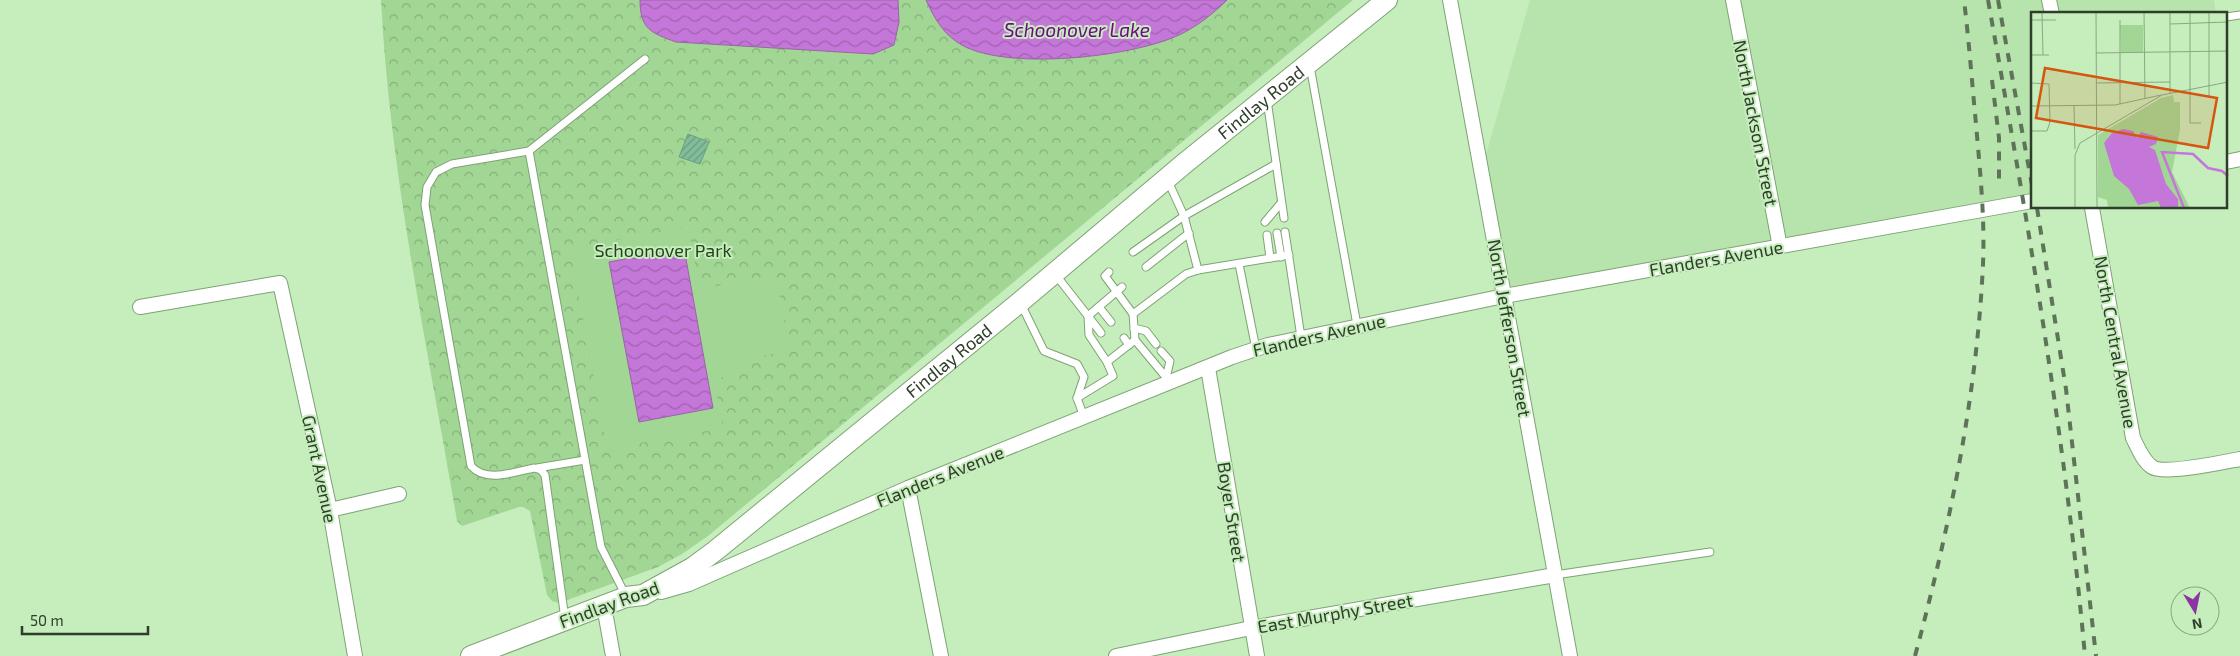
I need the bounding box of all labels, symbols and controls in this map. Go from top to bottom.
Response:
inset map [2031,12,2228,209]
water label: Schoonover Lake [1004,18,1150,41]
street label: North Jackson Street [1729,38,1783,208]
street label: Findlay Road [1213,61,1308,144]
street label: Flanders Avenue [1647,235,1785,281]
street label: North Jefferson Street [1484,237,1537,419]
park label: Schoonover Park [594,239,732,261]
street label: North Central Avenue [2090,254,2142,430]
street label: Flanders Avenue [1250,309,1388,361]
street label: Findlay Road [901,319,996,402]
street label: Grant Avenue [298,413,342,525]
street label: Flanders Avenue [873,440,1007,512]
street label: Boyer Street [1213,460,1251,564]
street label: Findlay Road [556,576,662,632]
north arrow [2170,586,2220,636]
street label: East Murphy Street [1256,588,1415,637]
scale bar [22,604,149,636]
text: 50 m [30,611,64,629]
text: N [2191,615,2204,634]

